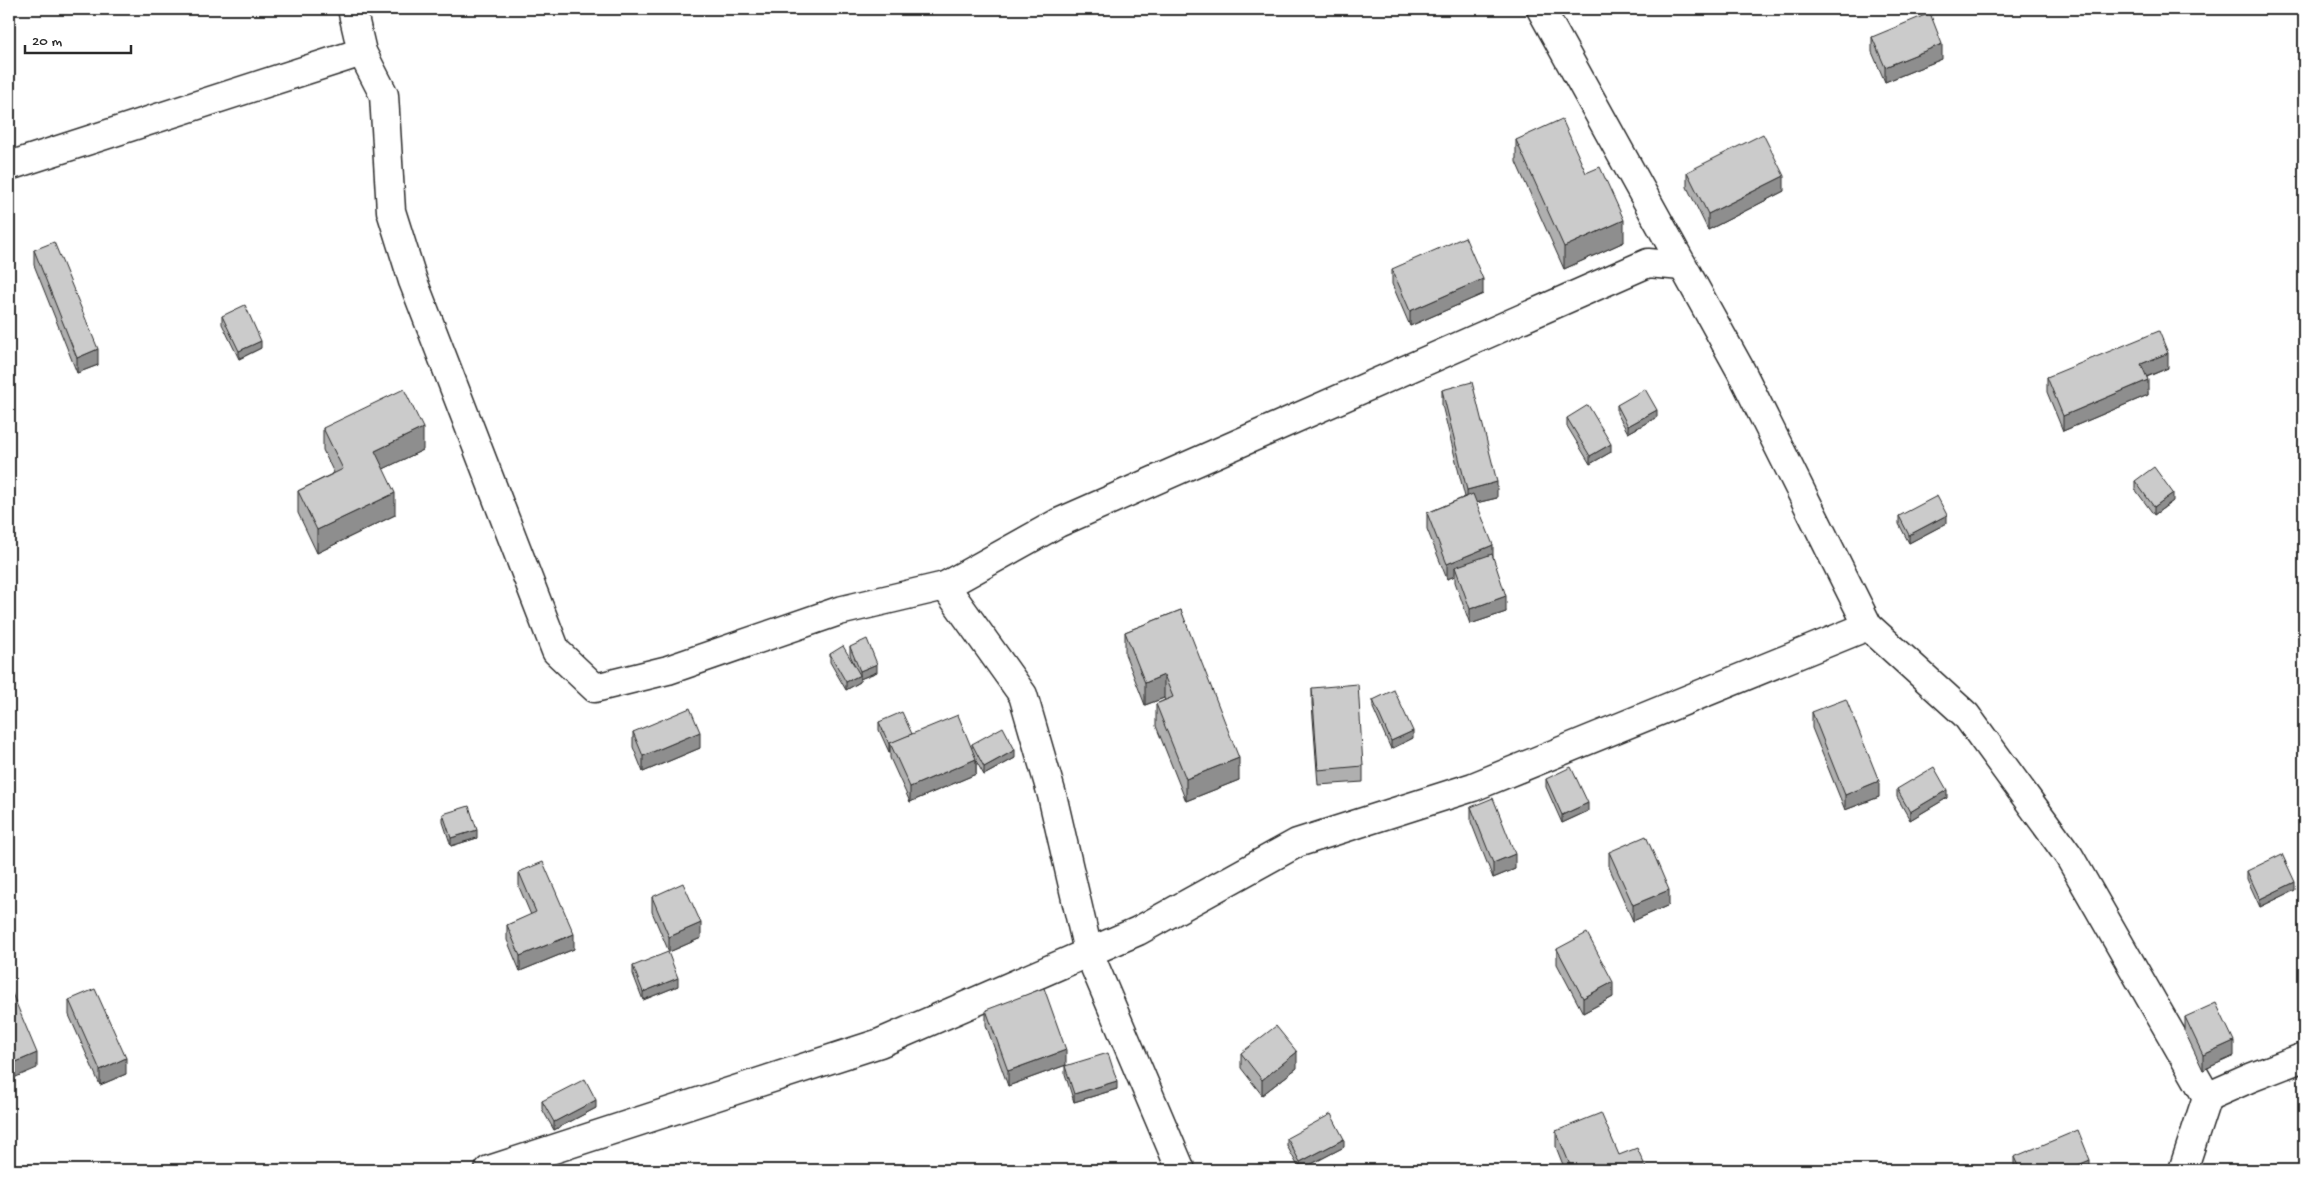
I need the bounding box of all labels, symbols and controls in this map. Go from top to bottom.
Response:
scale bar [25,22,131,54]
text: 20 m [32,33,62,51]

